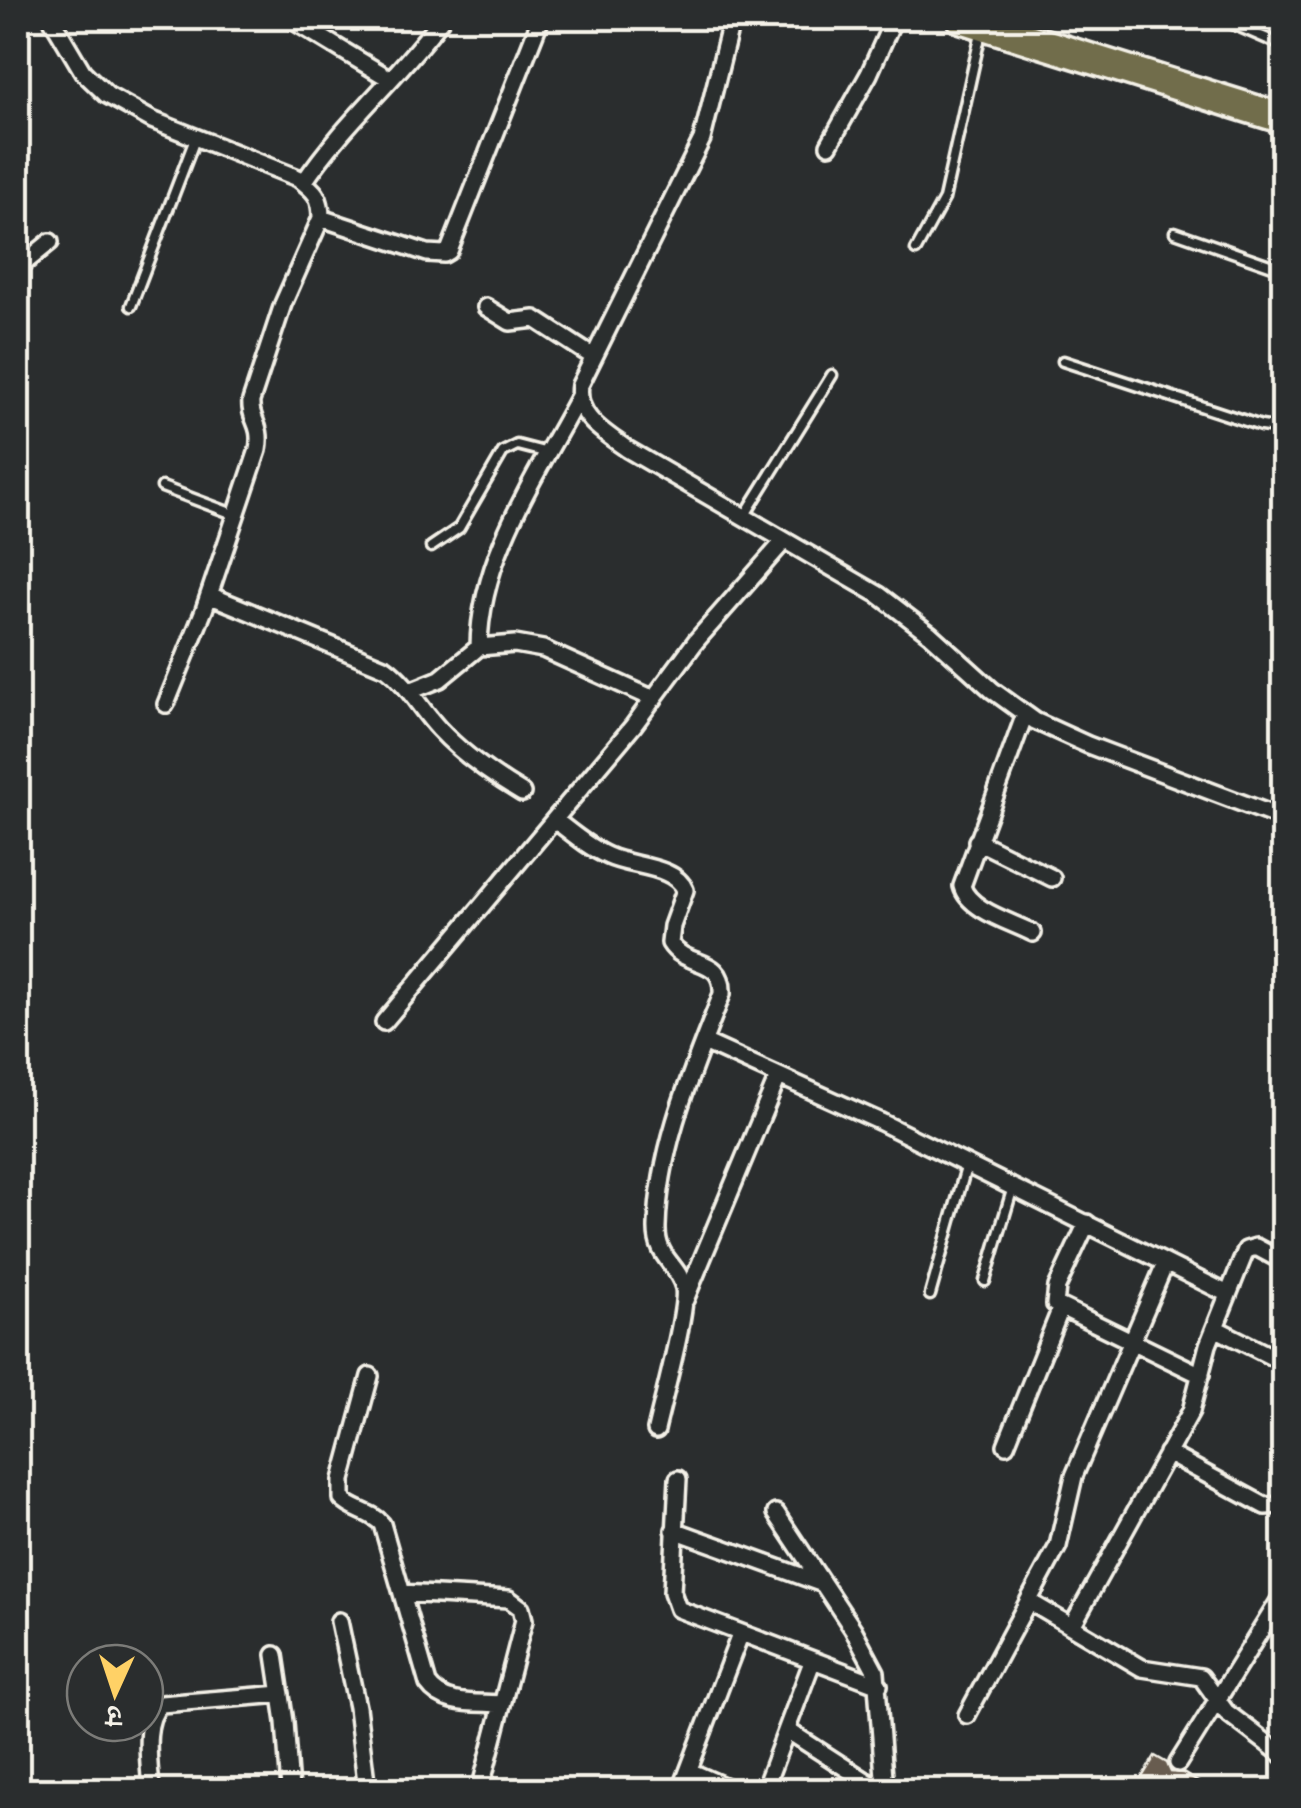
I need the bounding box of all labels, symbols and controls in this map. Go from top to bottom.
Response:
north arrow [65,1643,165,1743]
text: उ [104,1693,124,1733]

